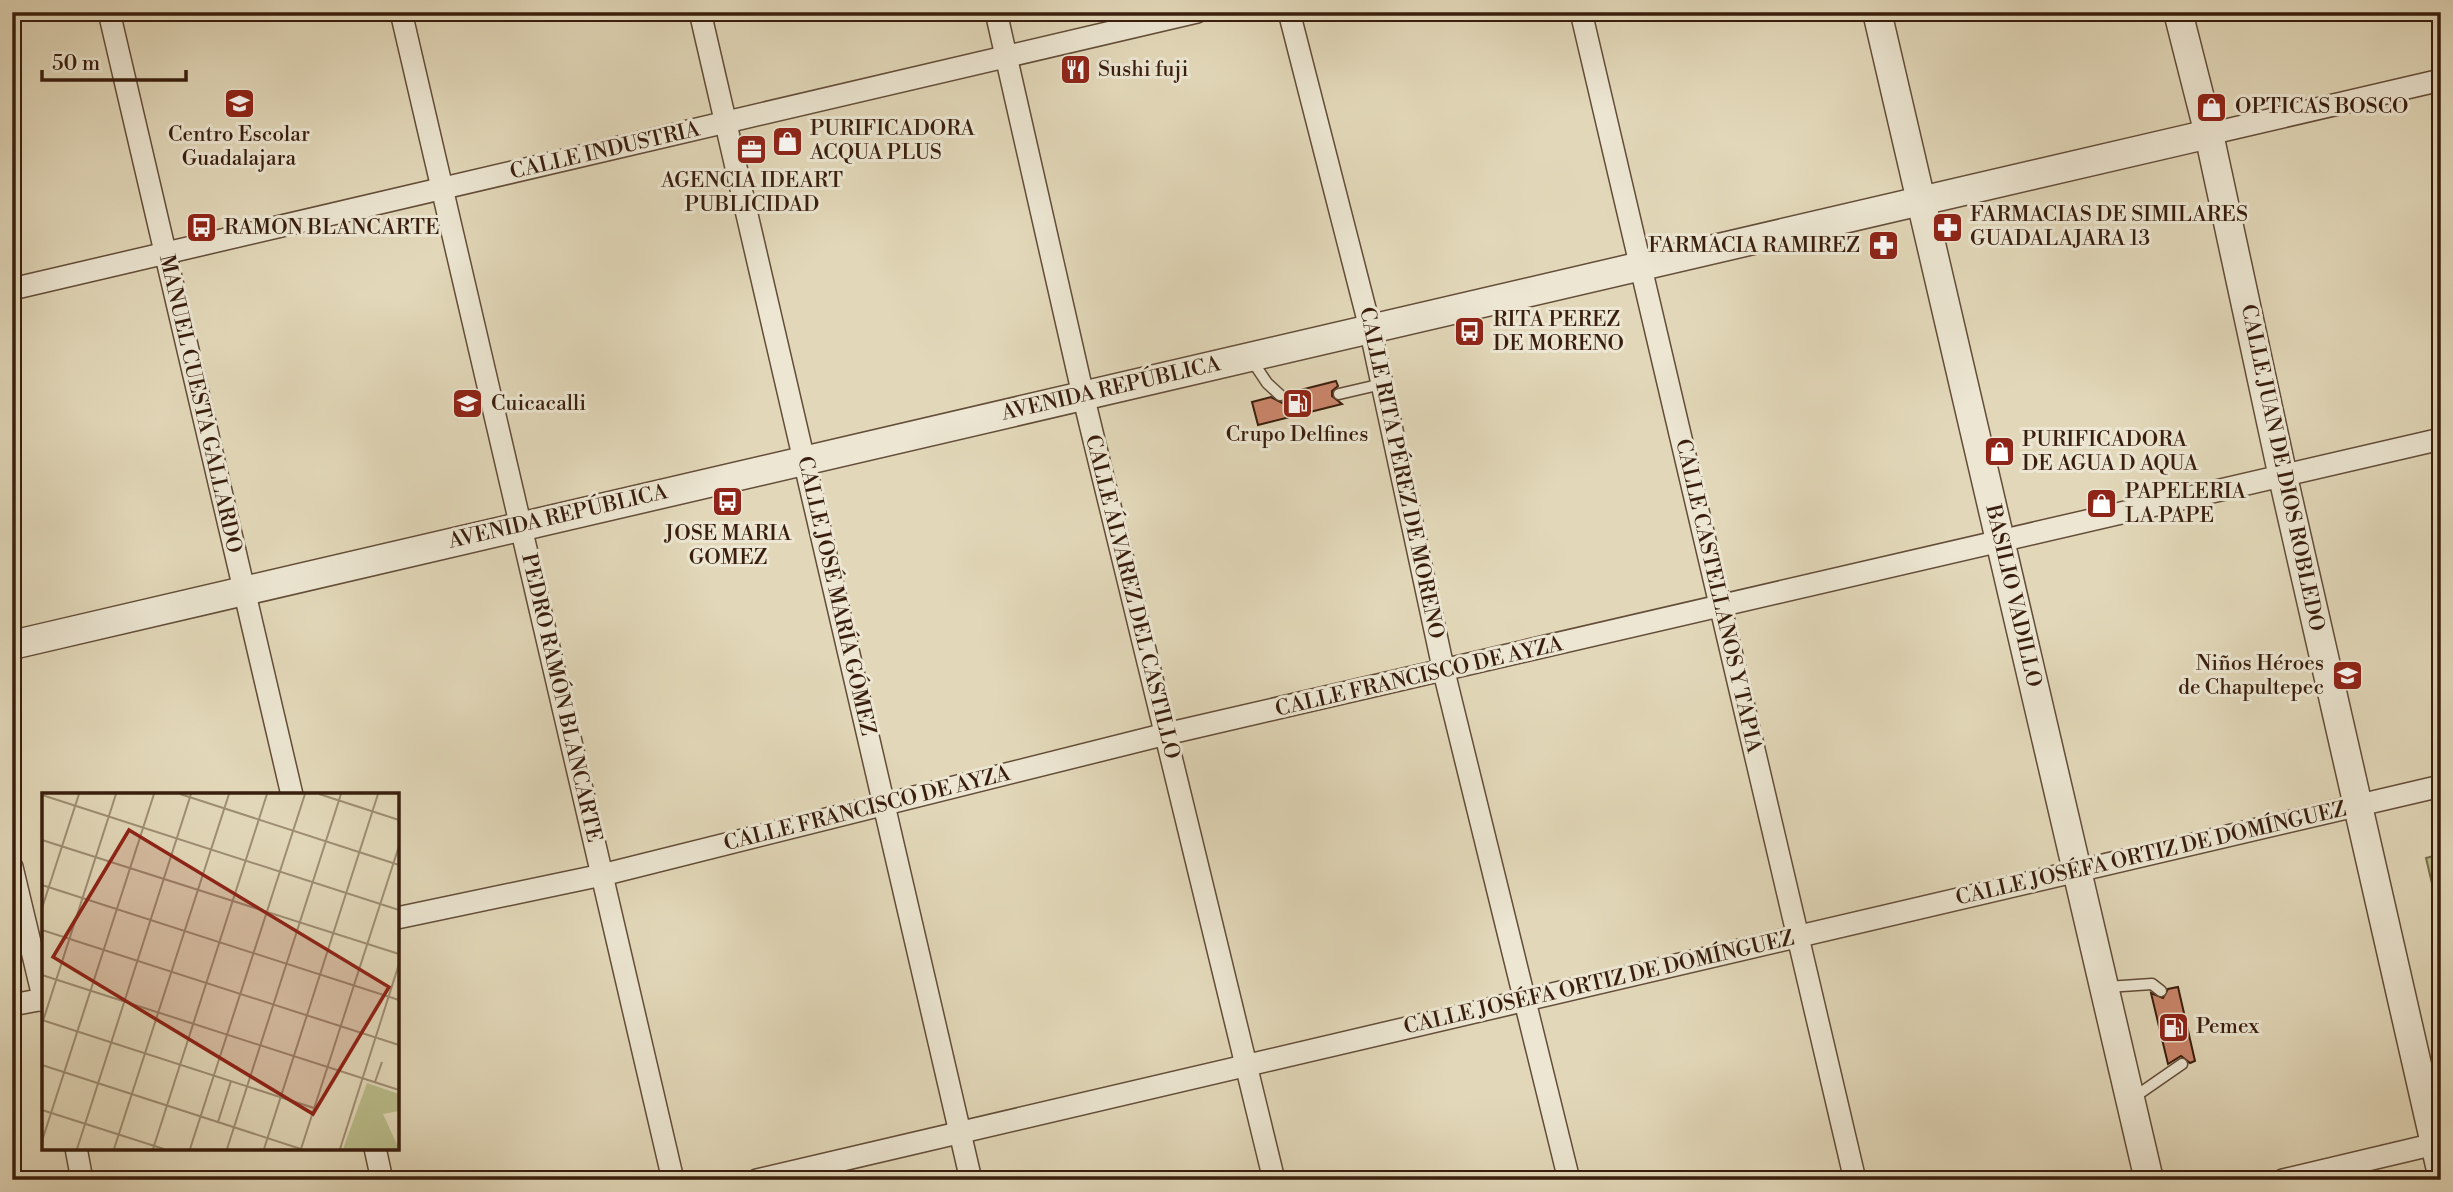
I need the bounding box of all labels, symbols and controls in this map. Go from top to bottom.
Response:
scale bar [42,38,186,82]
text: 50 m [52,51,100,77]
restaurant icon: Sushi fuji [1058,53,1092,87]
place label: Sushi fuji [1098,57,1188,83]
school or university icon: Centro Escolar Guadalajara [222,86,256,120]
shop icon: OPTICAS BOSCO [2195,90,2229,124]
place label: OPTICAS BOSCO [2235,94,2408,120]
street label: CALLE INDUSTRIA [508,116,703,185]
place label: PURIFICADORA ACQUA PLUS [809,116,975,166]
place label: Centro Escolar Guadalajara [168,122,310,172]
shop icon: PURIFICADORA ACQUA PLUS [770,124,804,158]
office icon: AGENCIA IDEART PUBLICIDAD [735,132,769,166]
place label: AGENCIA IDEART PUBLICIDAD [660,168,843,218]
place label: FARMACIAS DE SIMILARES GUADALAJARA 13 [1970,202,2248,252]
pharmacy icon: FARMACIAS DE SIMILARES GUADALAJARA 13 [1930,210,1964,244]
bus stop icon: RAMON BLANCARTE [184,211,218,245]
place label: RAMON BLANCARTE [224,215,440,241]
pharmacy icon: FARMACIA RAMIREZ [1866,229,1900,263]
place label: FARMACIA RAMIREZ [1648,233,1860,259]
street label: MANUEL CUESTA GALLARDO [153,252,247,556]
street label: CALLE JUAN DE DIOS ROBLEDO [2235,302,2329,634]
street label: CALLE RITA PÉREZ DE MORENO [1353,304,1451,641]
place label: RITA PEREZ DE MORENO [1493,307,1624,357]
bus stop icon: RITA PEREZ DE MORENO [1453,315,1487,349]
street label: AVENIDA REPÚBLICA [997,348,1224,427]
fuel station icon: Crupo Delfines [1280,386,1314,420]
school or university icon: Cuicacalli [451,387,485,421]
place label: Cuicacalli [491,391,586,417]
place label: Crupo Delfines [1226,422,1368,448]
place label: PURIFICADORA DE AGUA D AQUA [2022,427,2199,477]
street label: CALLE ÁLVAREZ DEL CASTILLO [1079,432,1187,762]
shop icon: PURIFICADORA DE AGUA D AQUA [1982,435,2016,469]
street label: CALLE CASTELLANOS Y TAPIA [1669,437,1767,756]
street label: CALLE JOSÉ MARÍA GÓMEZ [791,453,884,738]
street label: AVENIDA REPÚBLICA [444,476,671,555]
place label: PAPELERIA LA PAPE [2125,479,2247,529]
bus stop icon: JOSE MARIA GOMEZ [711,485,745,519]
shop icon: PAPELERIA LA PAPE [2085,487,2119,521]
street label: BASILIO VADILLO [1979,501,2047,690]
place label: JOSE MARIA GOMEZ [664,521,792,571]
street label: PEDRO RAMÓN BLANCARTE [515,550,610,845]
street label: CALLE FRANCISCO DE AYZA [1273,631,1566,723]
place label: Niños Héroes de Chapultepec [2178,651,2324,701]
school or university icon: Niños Héroes de Chapultepec [2330,659,2364,693]
street label: CALLE FRANCISCO DE AYZA [721,761,1013,857]
inset map [42,793,399,1150]
street label: CALLE JOSÉFA ORTIZ DE DOMÍNGUEZ [1953,794,2349,912]
street label: CALLE JOSÉFA ORTIZ DE DOMÍNGUEZ [1401,923,1797,1041]
fuel station icon: Pemex [2156,1010,2190,1044]
place label: Pemex [2196,1014,2260,1040]

